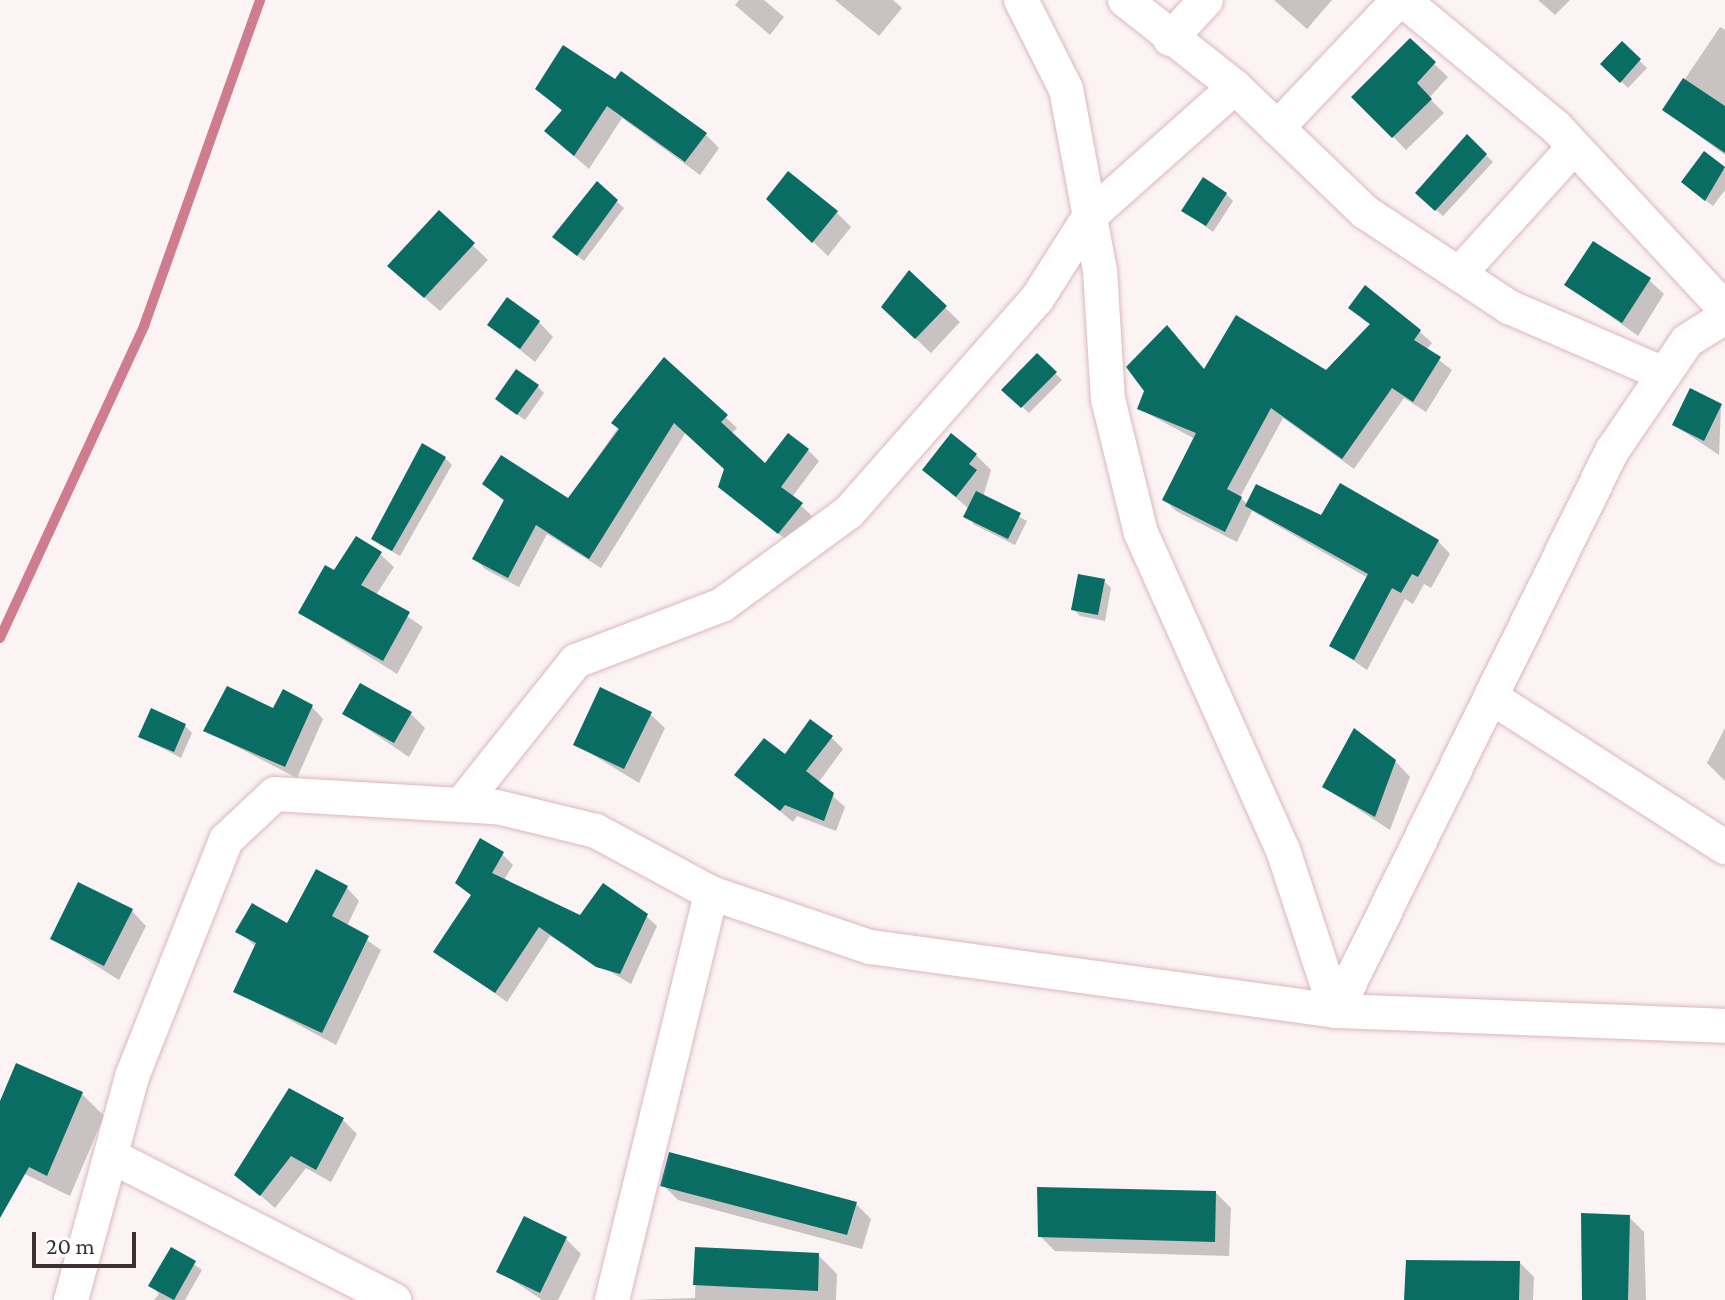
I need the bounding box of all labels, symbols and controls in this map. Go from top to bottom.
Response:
scale bar [36,1216,140,1266]
text: 20 m [46,1232,95,1259]

